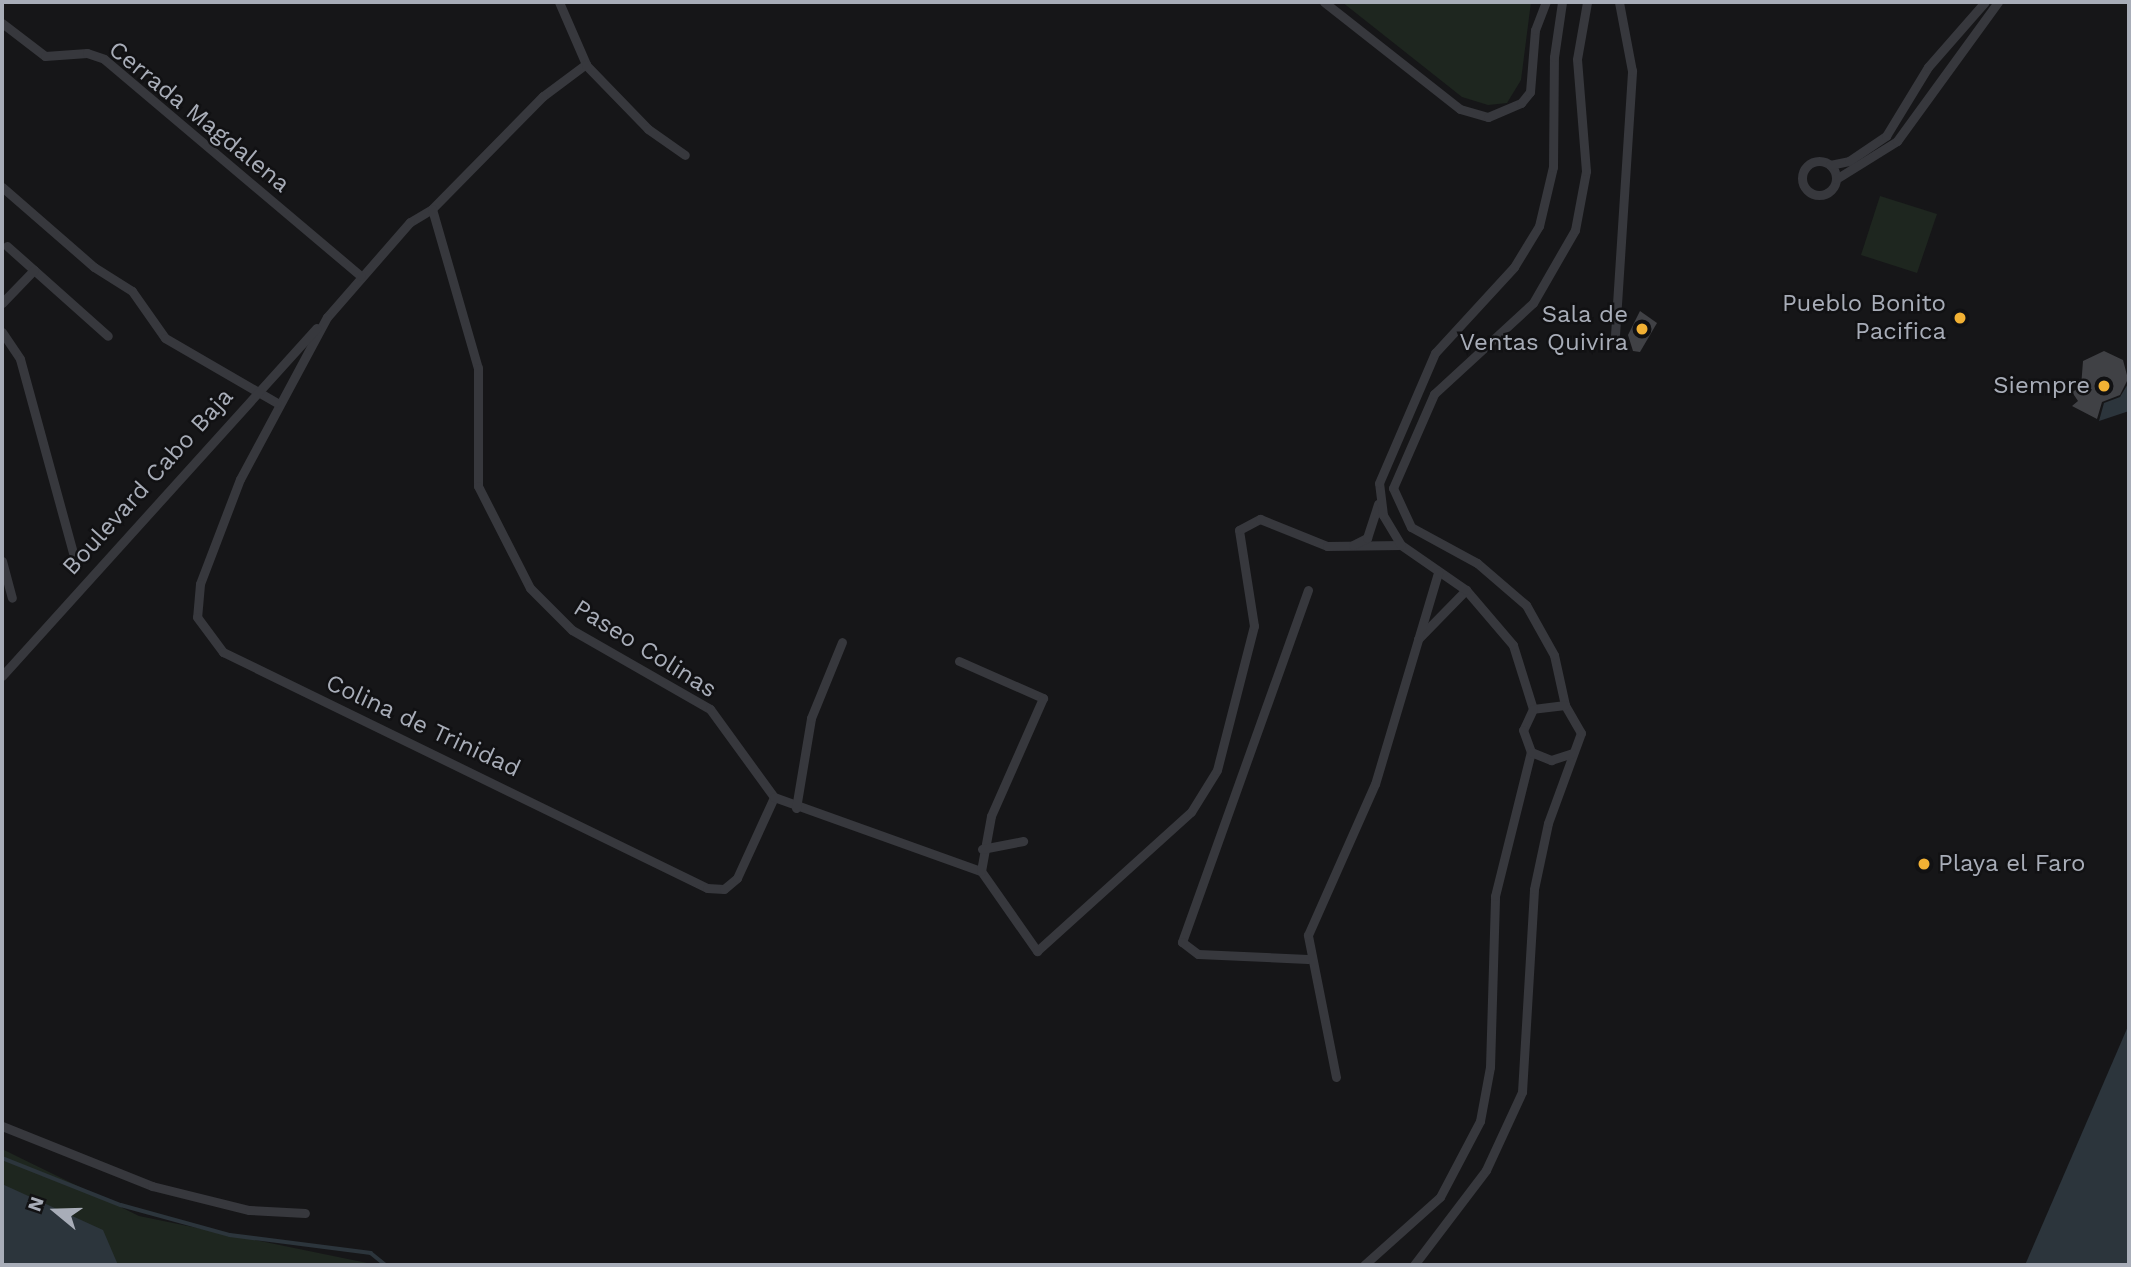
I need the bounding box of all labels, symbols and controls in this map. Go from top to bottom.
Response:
street label: Cerrada Magdalena [103,35,295,199]
place label: Pueblo Bonito Pacifica [1782,290,1946,346]
place label: Sala de Ventas Quivira [1459,301,1628,357]
marker: Pueblo Bonito Pacifica [1952,310,1968,326]
marker: Sala de Ventas Quivira [1634,321,1650,337]
place label: Siempre [1993,372,2090,400]
marker: Siempre [2096,378,2112,394]
street label: Boulevard Cabo Baja [57,383,239,581]
street label: Paseo Colinas [568,594,722,704]
street label: Colina de Trinidad [321,668,525,784]
place label: Playa el Faro [1938,850,2087,878]
marker: Playa el Faro [1916,856,1932,872]
north arrow [21,1176,91,1246]
text: N [23,1194,49,1214]

